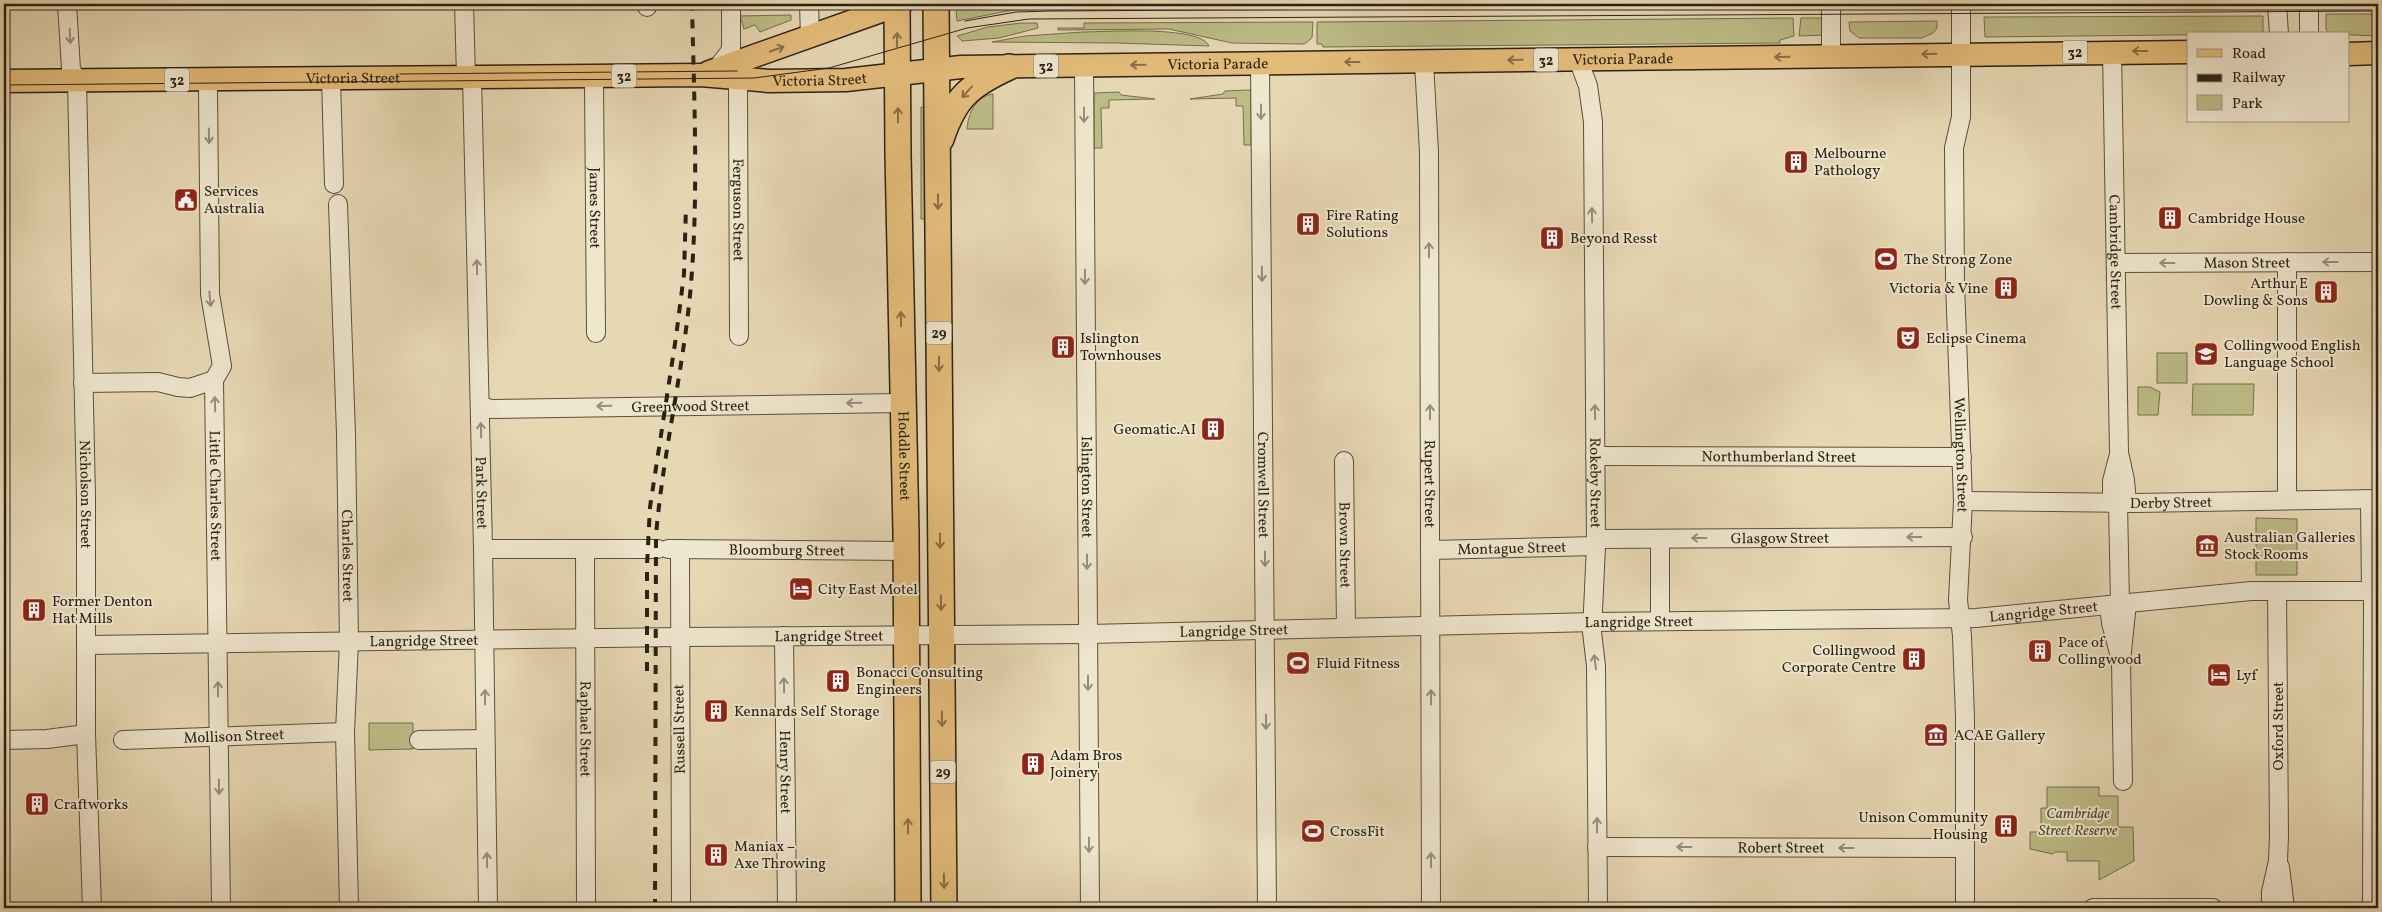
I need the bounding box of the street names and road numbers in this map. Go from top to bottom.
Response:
road number: 32 [2062,41,2088,64]
road number: 32 [1534,48,1558,72]
street label: Victoria Parade [1572,49,1673,72]
road number: 32 [1034,54,1058,78]
street label: Victoria Parade [1167,54,1268,76]
road number: 32 [612,64,636,88]
road number: 32 [164,68,190,92]
street label: Victoria Street [306,69,400,90]
street label: Victoria Street [772,69,868,93]
street label: Ferguson Street [726,158,748,262]
street label: James Street [583,167,604,249]
street label: Cambridge Street [2102,194,2126,310]
street label: Mason Street [2203,253,2291,275]
road number: 29 [926,322,952,344]
street label: Greenwood Street [631,396,750,419]
street label: Wellington Street [1947,397,1972,513]
street label: Hoddle Street [891,411,914,501]
street label: Little Charles Street [203,430,225,561]
street label: Cromwell Street [1251,432,1273,538]
street label: Islington Street [1075,436,1096,538]
street label: Rokeby Street [1583,437,1605,528]
street label: Nicholson Street [73,440,95,549]
street label: Rupert Street [1418,440,1439,528]
street label: Northumberland Street [1702,447,1856,469]
street label: Park Street [469,456,492,530]
street label: Derby Street [2130,493,2212,515]
street label: Brown Street [1332,502,1355,588]
street label: Charles Street [335,509,357,602]
street label: Glasgow Street [1731,529,1829,550]
street label: Montague Street [1457,538,1567,561]
street label: Bloomburg Street [729,541,845,562]
street label: Langridge Street [1988,597,2099,629]
street label: Langridge Street [1584,612,1693,634]
street label: Langridge Street [1179,620,1289,644]
street label: Langridge Street [774,627,884,648]
street label: Langridge Street [369,631,479,653]
street label: Raphael Street [573,681,595,777]
street label: Oxford Street [2269,682,2290,770]
street label: Russell Street [669,684,692,774]
street label: Mollison Street [183,725,285,750]
street label: Henry Street [773,730,795,814]
road number: 29 [930,760,956,784]
street label: Robert Street [1737,838,1825,860]

